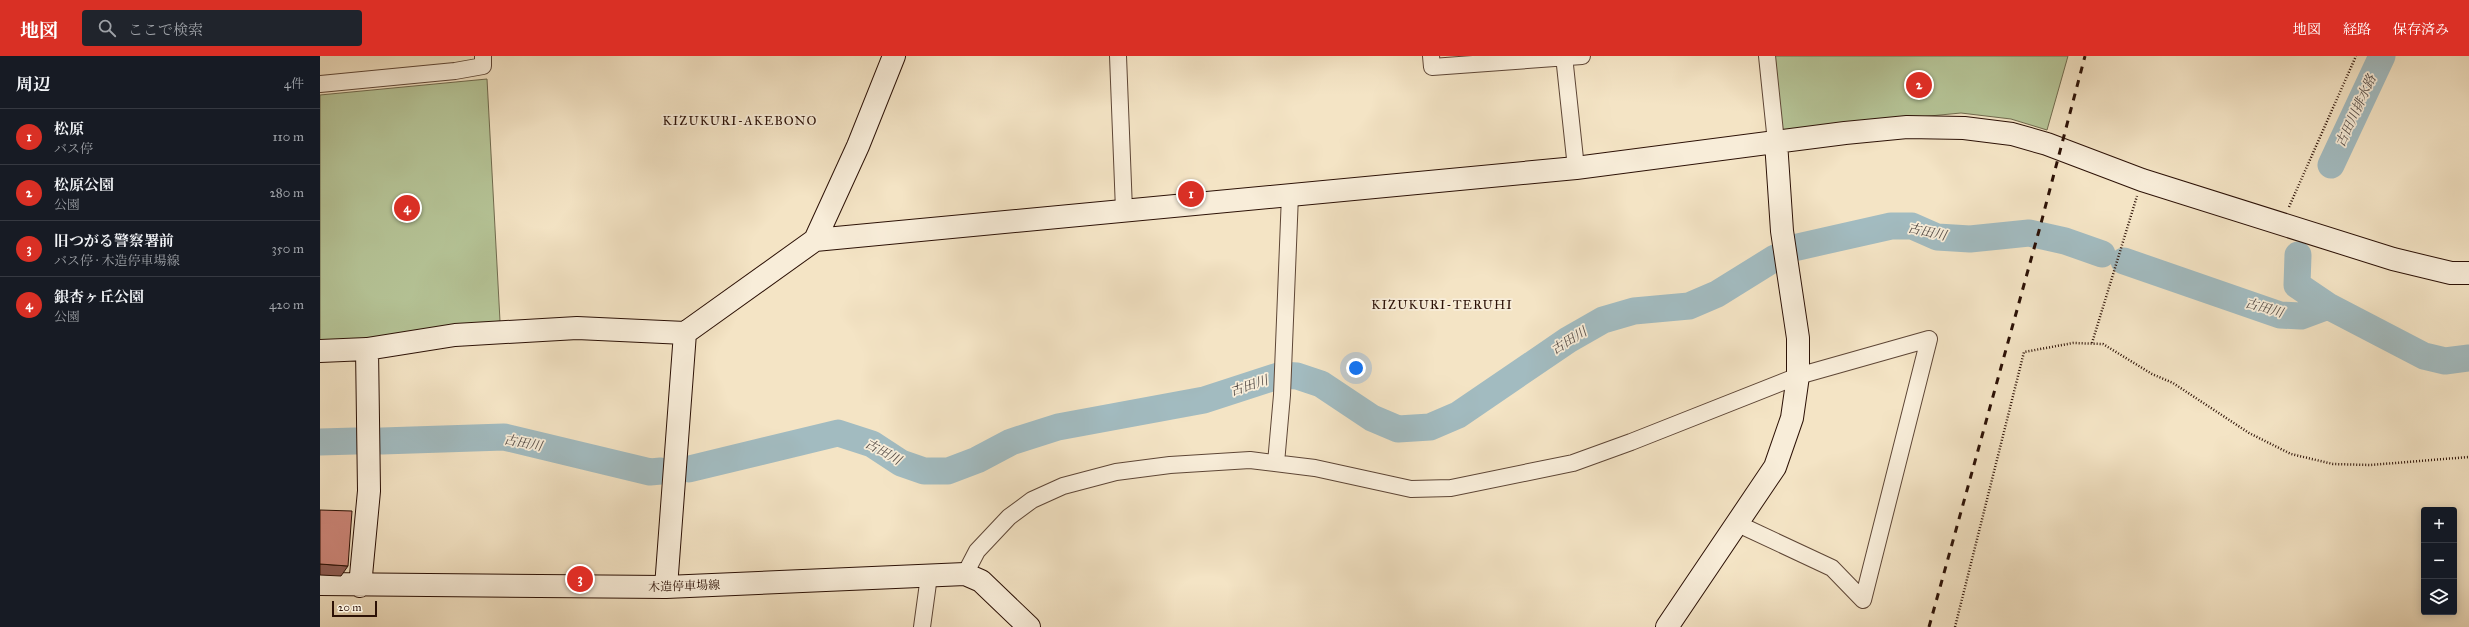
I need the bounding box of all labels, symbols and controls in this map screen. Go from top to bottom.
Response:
search box [82,10,362,46]
icon: search [96,17,118,39]
text: 地図 [20,19,58,42]
text: ここで検索 [128,21,203,39]
text: 地図 [2293,21,2321,38]
text: 経路 [2343,21,2371,38]
text: 保存済み [2393,21,2449,38]
pin: 2 [1906,70,1932,100]
water label: 古田川排水路 [2332,71,2380,150]
text: 周辺 [16,74,50,95]
text: 4件 [284,76,304,92]
district label: KIZUKURI-AKEBONO [663,113,817,129]
text: 松原 [54,120,84,138]
text: 1 [26,129,32,145]
text: 110 m [272,129,304,145]
text: バス停 [54,141,93,157]
text: 松原公園 [54,176,114,194]
pin: 1 [1178,179,1204,209]
text: 2 [26,185,32,201]
text: 280 m [269,185,304,201]
pin: 4 [394,193,420,223]
text: 公園 [54,197,80,213]
water label: 古田川 [1906,220,1950,245]
text: 旧つがる警察署前 [54,232,174,250]
text: 3 [26,241,32,257]
text: 350 m [271,241,304,257]
text: バス停 · 木造停車場線 [54,253,179,269]
text: 銀杏ヶ丘公園 [54,288,144,306]
water label: 古田川 [2243,295,2287,322]
text: 4 [25,297,33,313]
text: 420 m [269,297,304,313]
district label: KIZUKURI-TERUHI [1371,297,1513,313]
text: 公園 [54,309,80,325]
water label: 古田川 [1548,323,1591,358]
your location [1346,358,1366,378]
water label: 古田川 [1228,372,1272,400]
water label: 古田川 [502,431,546,455]
water label: 古田川 [862,436,906,469]
map controls [2421,507,2457,615]
button: + [2421,507,2457,543]
button: − [2421,543,2457,579]
pin: 3 [567,564,593,594]
street label: 木造停車場線 [648,578,720,594]
button: layers [2421,579,2457,615]
scale bar [332,599,377,618]
text: 20 m [338,601,361,614]

